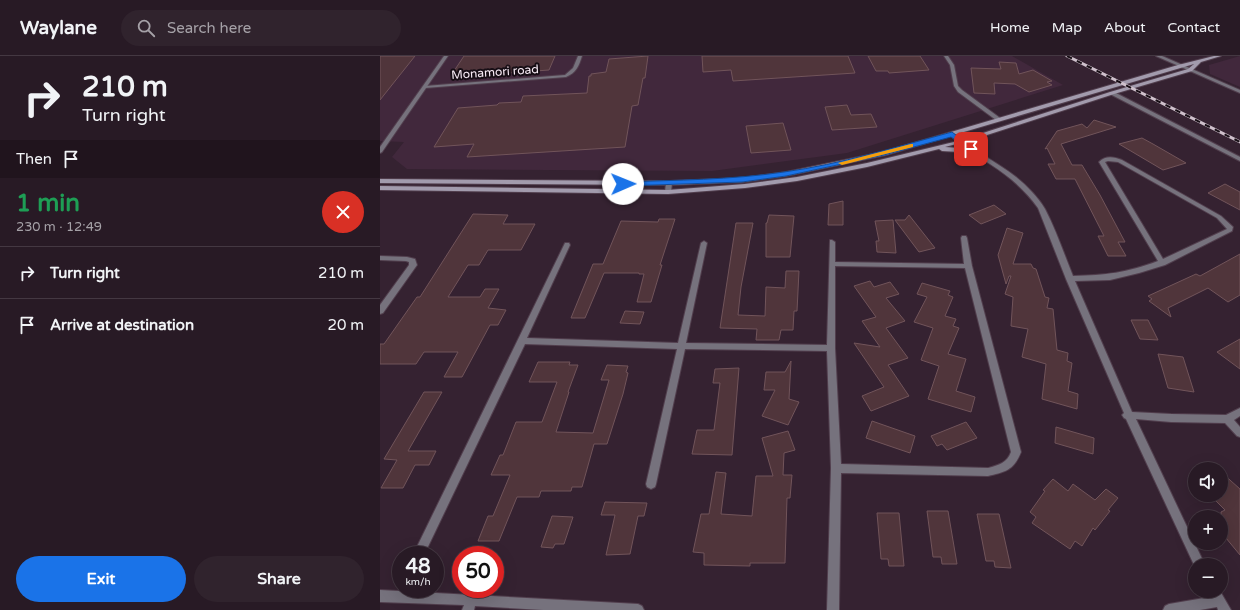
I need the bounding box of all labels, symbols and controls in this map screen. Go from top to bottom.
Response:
search box [121,10,401,46]
text: Waylane [20,17,97,39]
icon: search [135,17,157,39]
text: Search here [167,19,251,37]
text: Home [990,19,1030,36]
text: Map [1052,19,1082,36]
text: About [1104,19,1146,36]
text: Contact [1168,19,1220,36]
street label: Monamori road [451,62,539,82]
text: 210 m [82,70,168,104]
icon: right [16,72,68,124]
text: Turn right [82,104,166,126]
pin [954,132,988,166]
icon: arrive [960,138,982,160]
icon: arrive [60,148,82,170]
text: Then [16,150,52,168]
position arrow [602,163,644,205]
text: 1 min [16,189,80,218]
button: close [322,191,364,233]
text: 230 m · 12:49 [16,219,102,235]
icon: right [16,262,38,284]
text: Turn right [50,264,120,282]
text: 210 m [318,264,364,282]
icon: arrive [16,314,38,336]
text: Arrive at destination [50,316,194,334]
text: 20 m [327,316,364,334]
map controls [1188,462,1228,598]
button: sound [1188,462,1228,502]
button: + [1188,510,1228,550]
speed limit sign: 50 [452,546,504,598]
text: 48 [405,555,431,579]
button: Exit [16,556,186,602]
button: Share [194,556,364,602]
button: − [1188,558,1228,598]
text: km/h [405,576,431,588]

